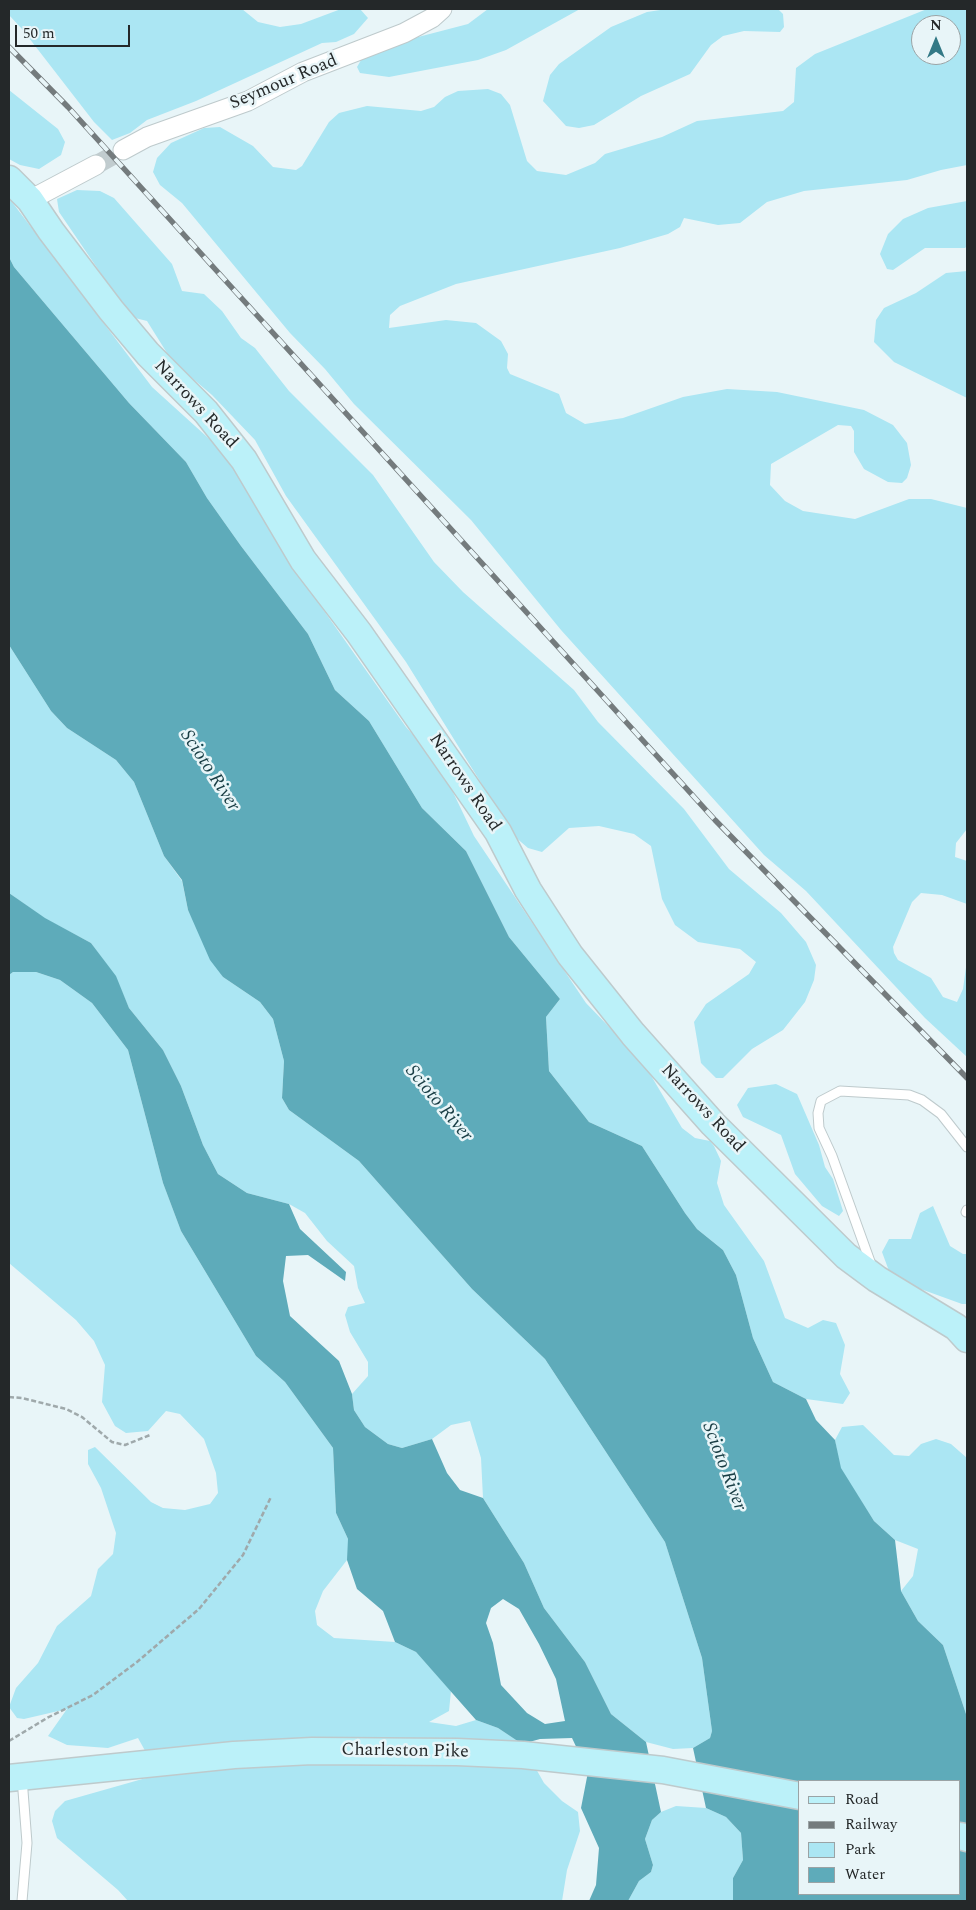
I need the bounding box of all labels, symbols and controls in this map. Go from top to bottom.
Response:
scale bar [18,15,132,47]
north arrow [911,15,961,65]
text: N [930,15,942,36]
text: 50 m [23,22,55,45]
street label: Seymour Road [227,51,341,115]
street label: Narrows Road [148,356,242,454]
water label: Scioto River [174,726,244,816]
street label: Narrows Road [423,730,505,836]
street label: Narrows Road [655,1060,749,1158]
water label: Scioto River [399,1061,477,1147]
water label: Scioto River [696,1420,750,1514]
street label: Charleston Pike [341,1740,469,1764]
legend [798,1780,961,1895]
text: Road [845,1788,879,1811]
text: Railway [845,1813,897,1836]
text: Park [845,1838,876,1861]
text: Water [845,1863,885,1886]

